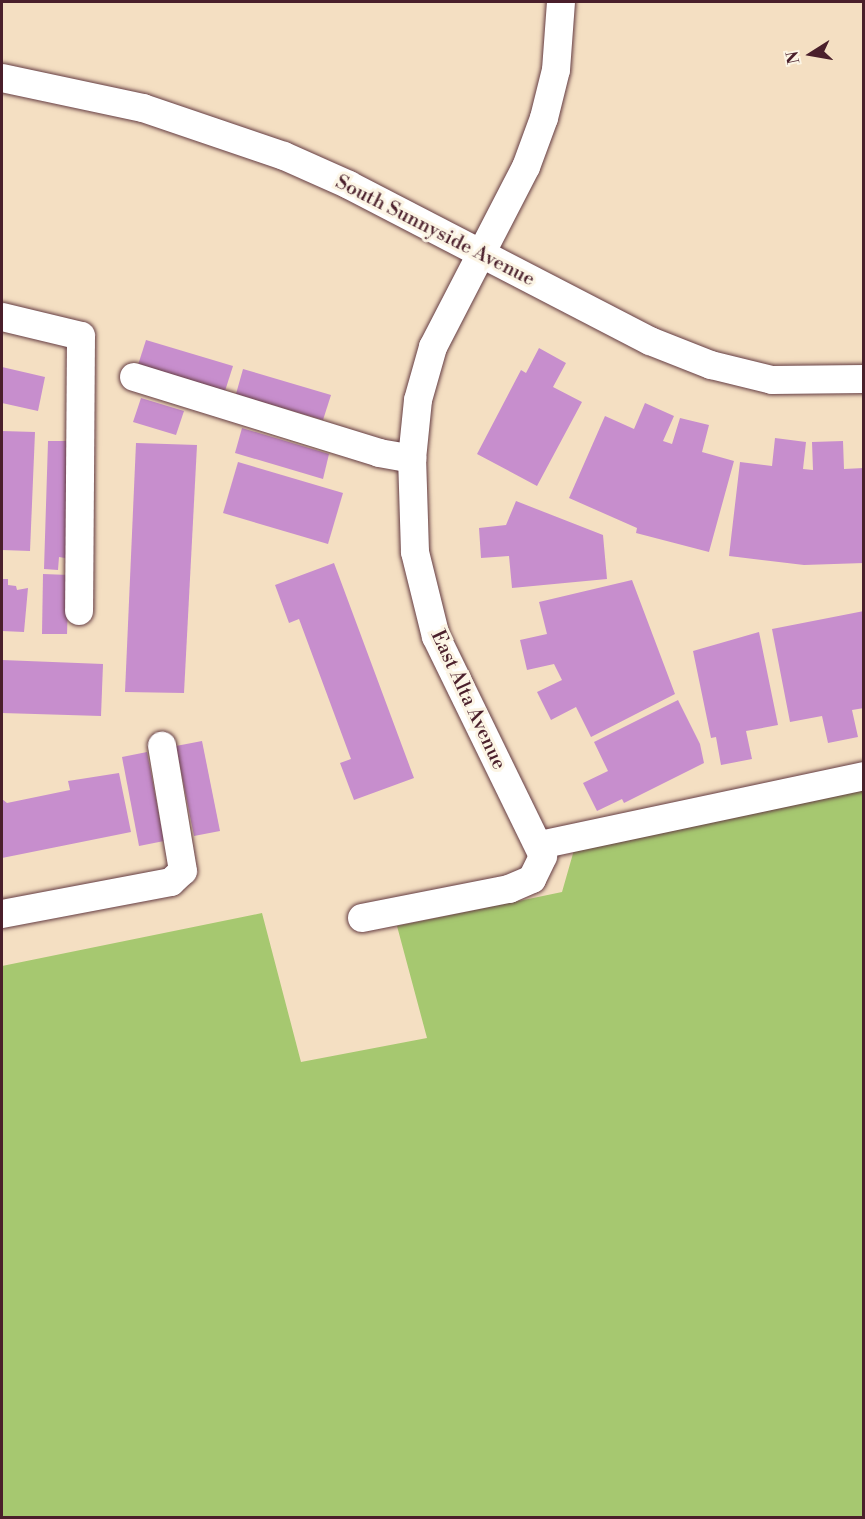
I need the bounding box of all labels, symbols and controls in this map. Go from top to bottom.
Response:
north arrow [781,24,841,84]
text: N [782,49,804,66]
street label: South Sunnyside Avenue [331,170,539,292]
street label: East Alta Avenue [425,626,511,774]

